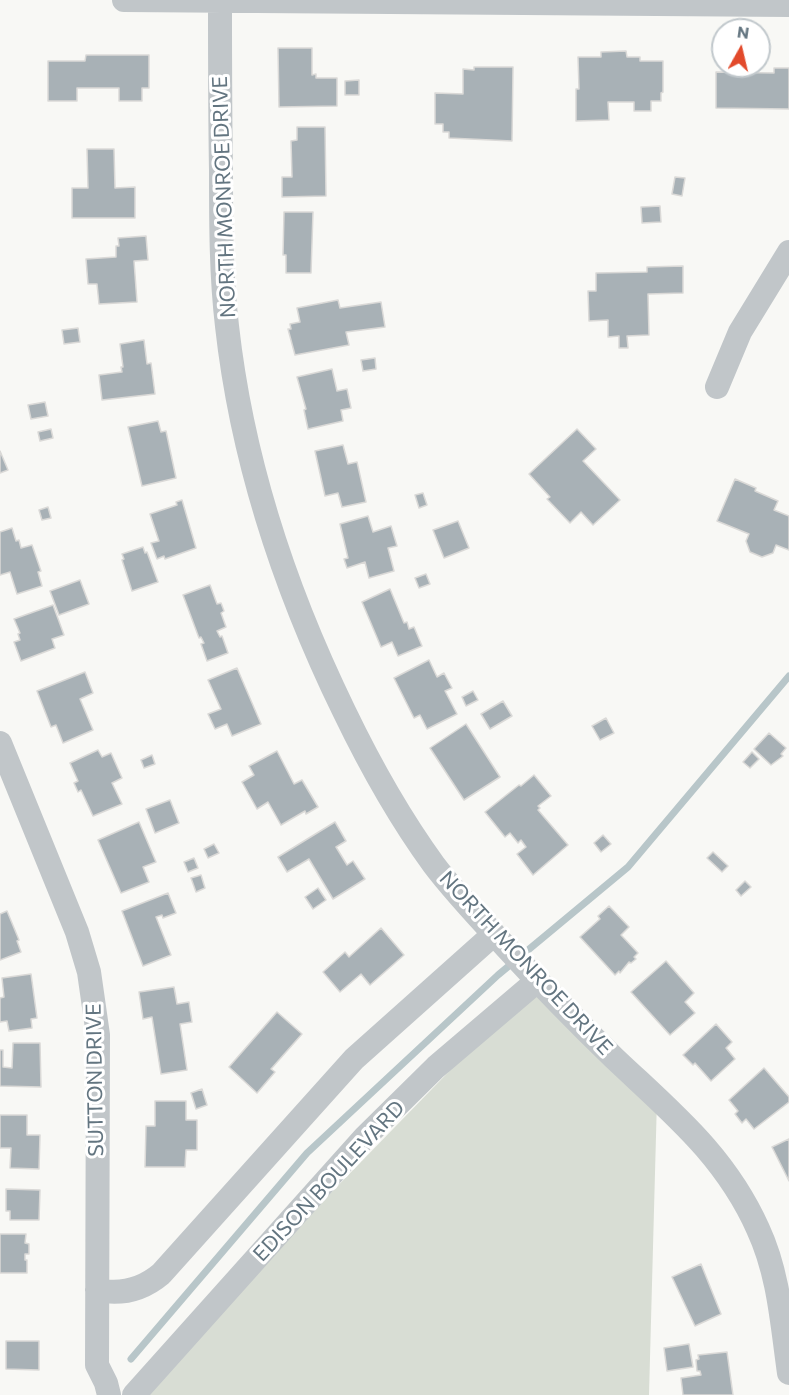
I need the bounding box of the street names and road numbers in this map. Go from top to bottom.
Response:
street label: NORTH MONROE DRIVE [207,76,241,318]
street label: NORTH MONROE DRIVE [434,866,618,1060]
street label: SUTTON DRIVE [81,1003,109,1157]
street label: EDISON BOULEVARD [248,1095,410,1267]

